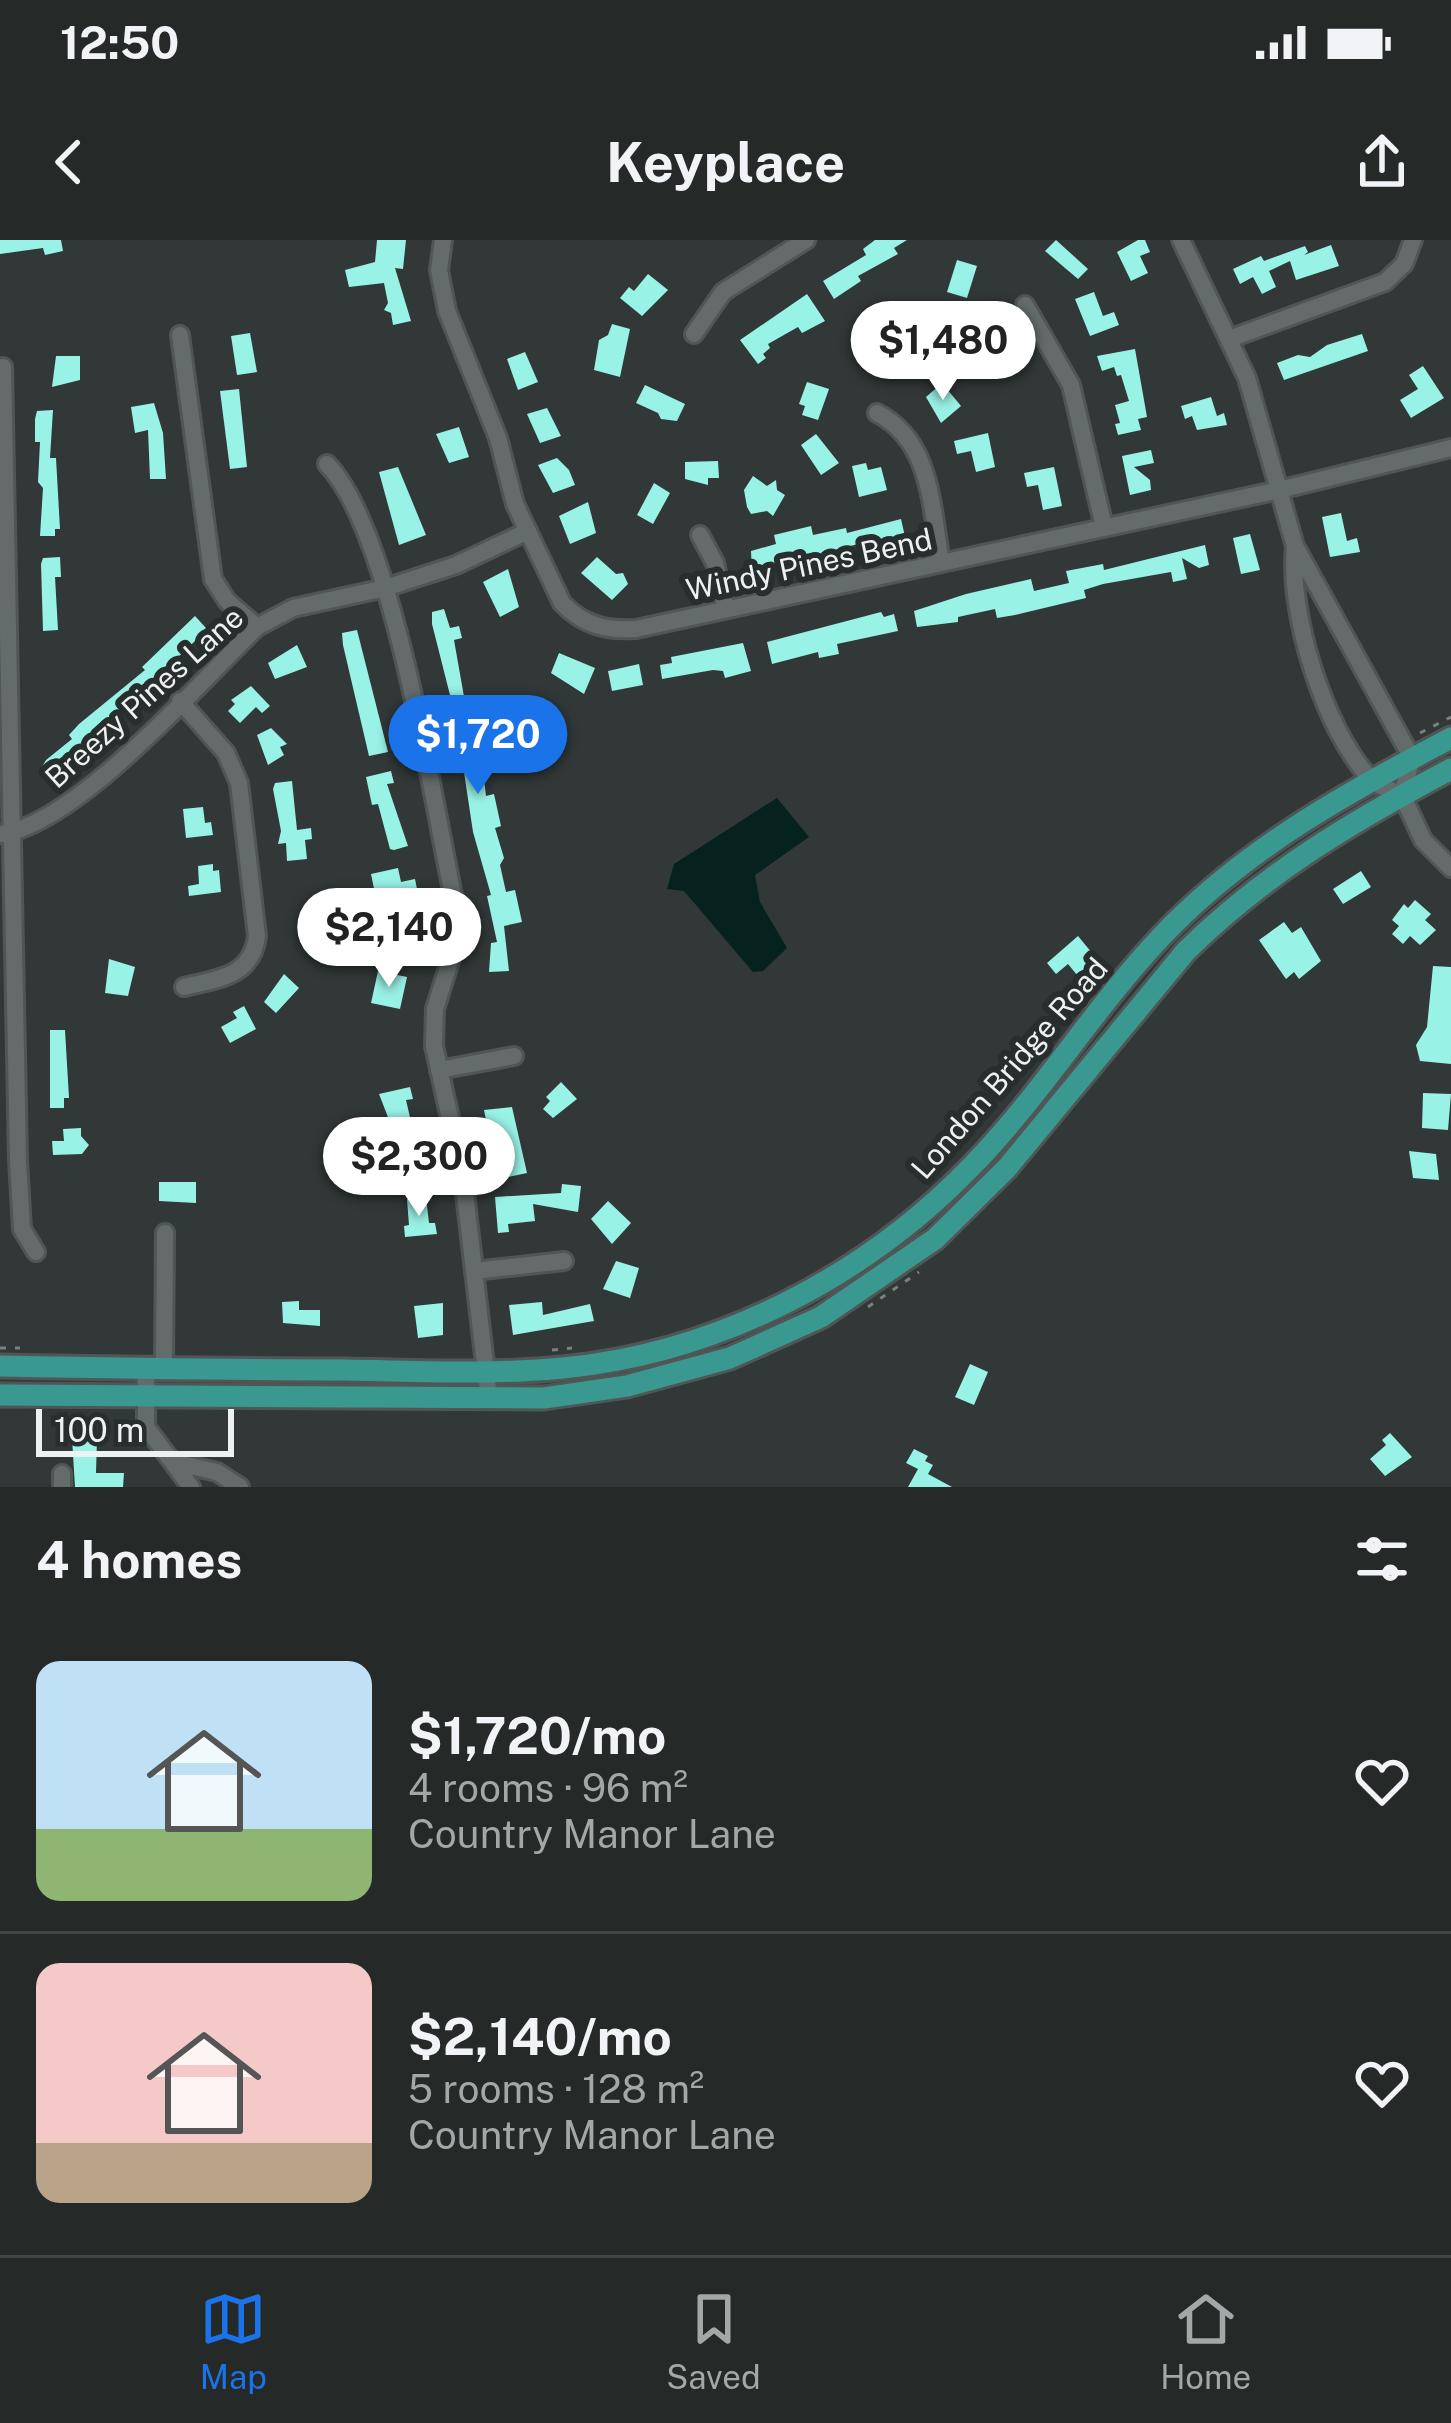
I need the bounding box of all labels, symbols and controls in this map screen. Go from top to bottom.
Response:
text: 12:50 [60,16,179,69]
icon: back [36,129,102,195]
icon: share [1349,129,1415,195]
text: Keyplace [606,131,845,194]
pin: $1,480 [845,301,1041,403]
text: $1,480 [878,317,1008,363]
street label: Windy Pines Bend [683,520,935,608]
street label: Breezy Pines Lane [38,599,250,795]
pin: $1,720 [380,695,576,797]
text: $1,720 [415,711,541,757]
pin: $2,140 [291,888,487,990]
text: $2,140 [324,904,454,950]
street label: London Bridge Road [903,950,1115,1186]
pin: $2,300 [321,1117,517,1219]
text: $2,300 [350,1133,488,1179]
scale bar [36,1403,234,1456]
text: 100 m [54,1411,144,1449]
icon: filters [1349,1526,1415,1592]
text: 4 homes [36,1530,242,1589]
text: $1,720/mo [408,1706,666,1765]
icon: home [132,1709,276,1853]
icon: heart [1349,1748,1415,1814]
text: 4 rooms · 96 m² [408,1765,688,1811]
text: Country Manor Lane [408,1811,776,1857]
text: $2,140/mo [408,2007,672,2066]
icon: home [132,2011,276,2155]
icon: heart [1349,2050,1415,2116]
text: 5 rooms · 128 m² [408,2066,704,2112]
text: Country Manor Lane [408,2112,776,2158]
tab: Map [200,2286,267,2396]
tab: Saved [666,2286,761,2396]
tab: Home [1160,2286,1251,2396]

